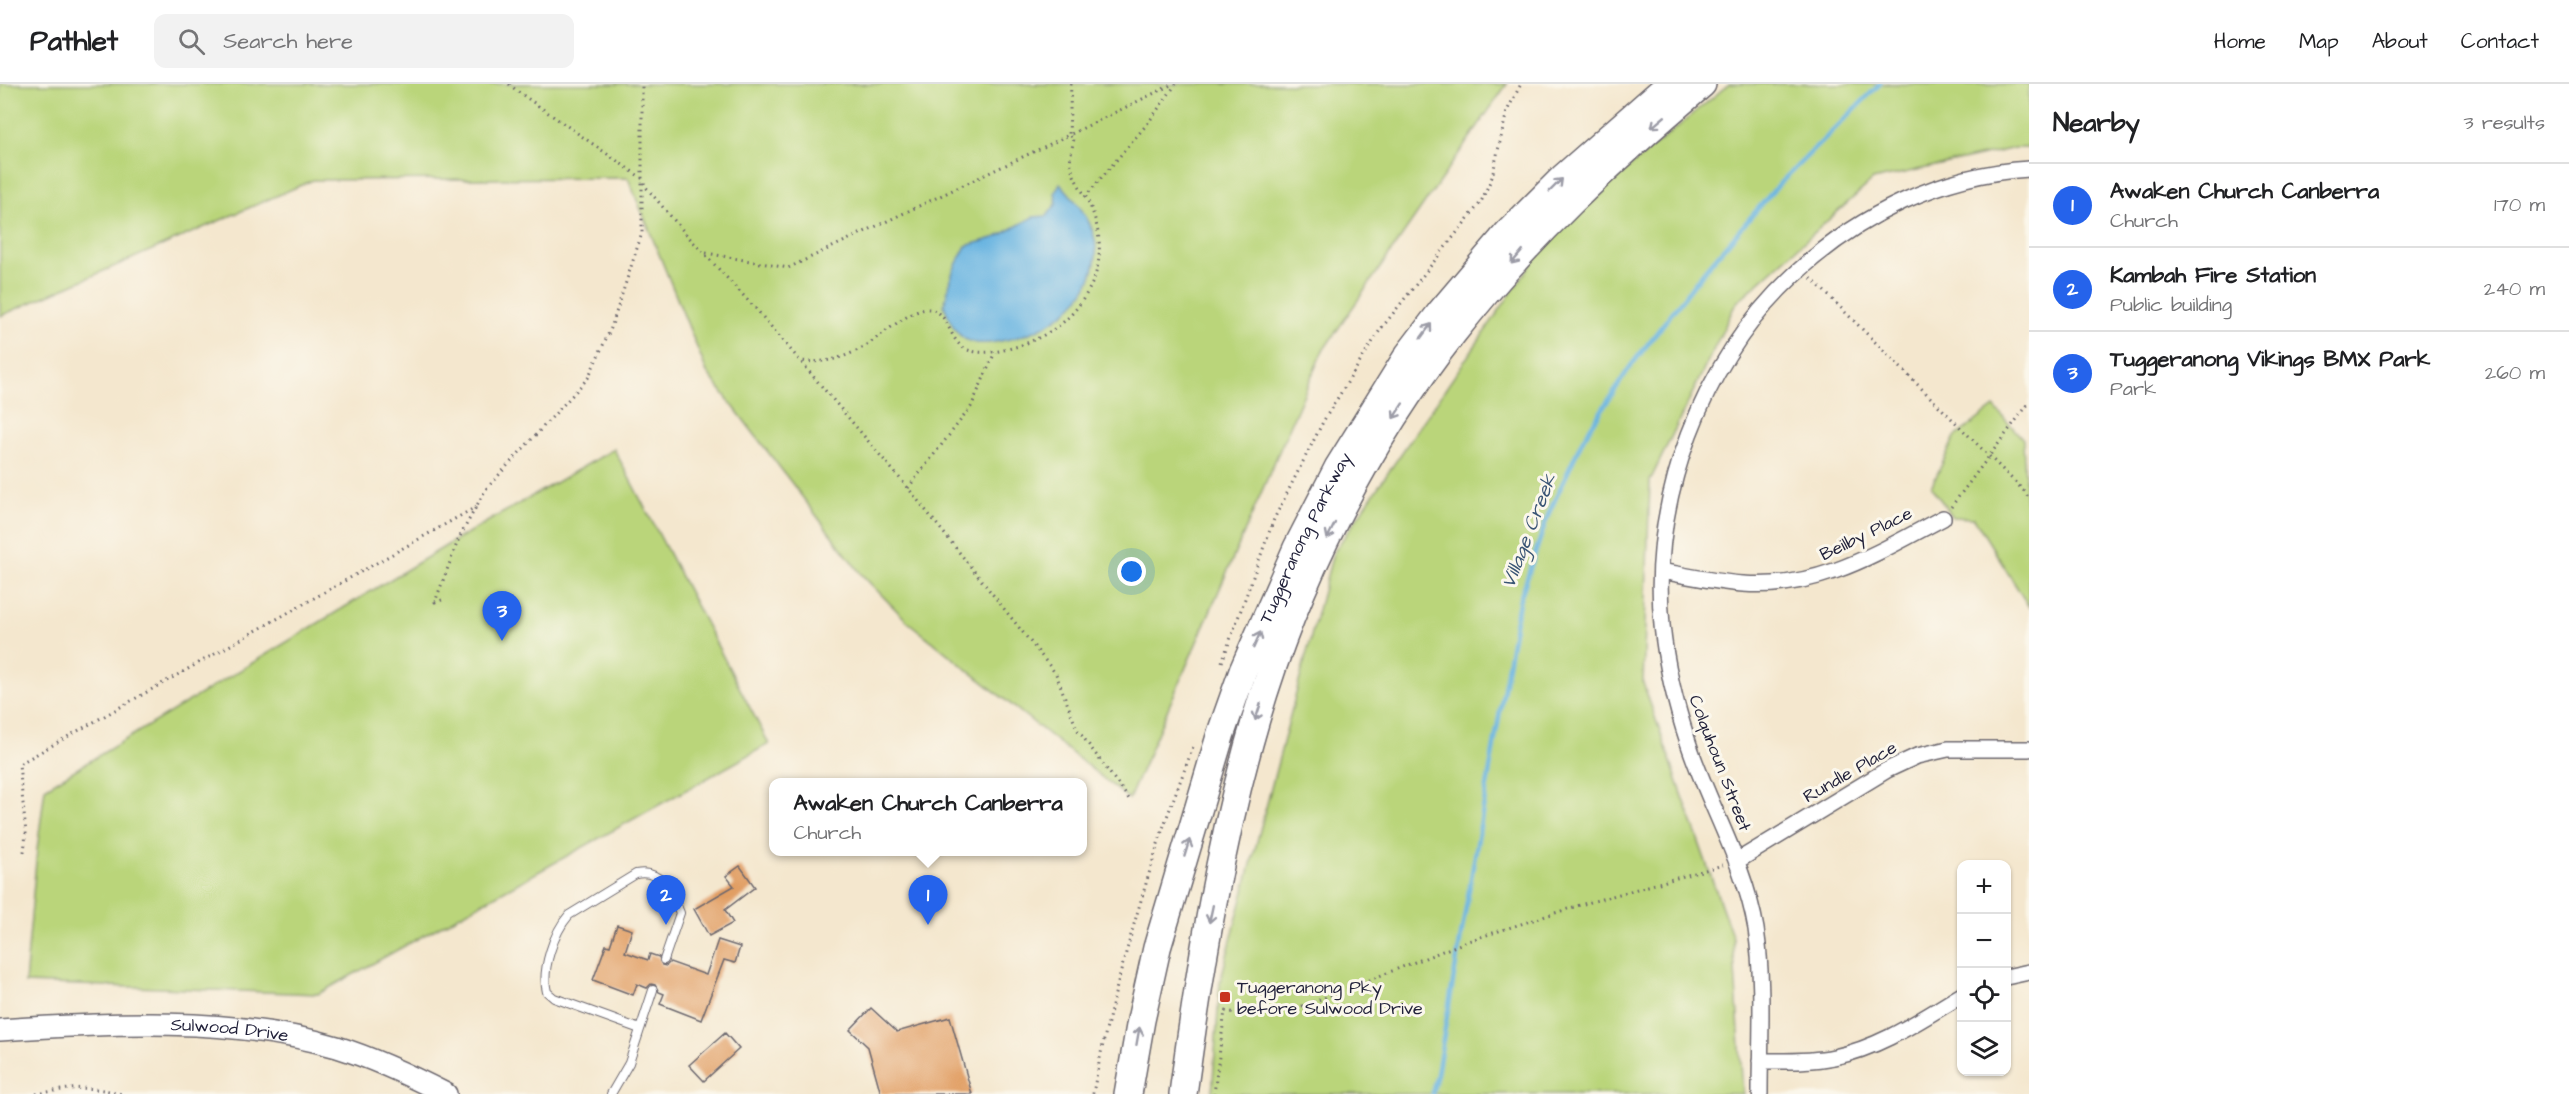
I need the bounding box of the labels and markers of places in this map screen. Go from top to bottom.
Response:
pin: 3 [482,592,522,641]
pin: 2 [646,876,686,925]
pin: 1 [908,876,948,925]
place label: Tuggeranong Pky before Sulwood Drive [1237,975,1423,1021]
marker: Tuggeranong Pky before Sulwood Drive [1218,990,1232,1004]

